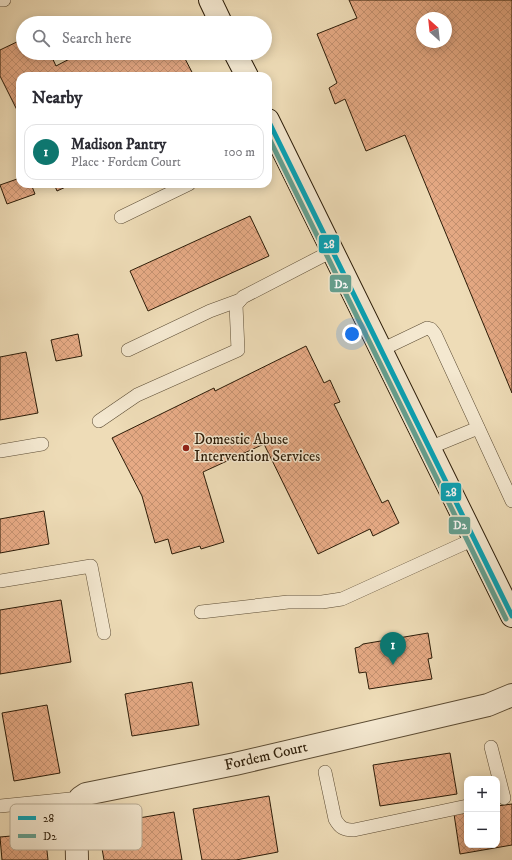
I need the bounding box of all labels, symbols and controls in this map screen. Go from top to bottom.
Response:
north arrow [416,12,452,48]
search box [16,16,272,60]
icon: search [30,27,52,49]
text: Search here [62,29,131,48]
text: Nearby [32,87,82,109]
text: Madison Pantry [71,135,166,154]
text: 1 [44,144,48,160]
text: 100 m [224,144,255,160]
text: Place · Fordem Court [71,154,181,170]
line badge: 28 [318,234,340,254]
text: 28 [324,238,335,252]
line badge: D2 [329,274,352,293]
text: D2 [334,278,348,292]
your location [342,324,362,344]
place label: Domestic Abuse Intervention Services [194,430,320,466]
marker: Domestic Abuse Intervention Services [181,443,191,453]
line badge: 28 [440,482,462,502]
text: 28 [446,486,457,500]
line badge: D2 [448,516,471,535]
text: D2 [453,519,467,533]
pin: 1 [380,632,406,665]
street label: Fordem Court [223,737,310,775]
map controls [464,776,500,848]
button: + [464,776,500,812]
legend [10,804,142,850]
text: 28 [43,812,54,826]
button: − [464,812,500,848]
text: D2 [43,830,57,844]

